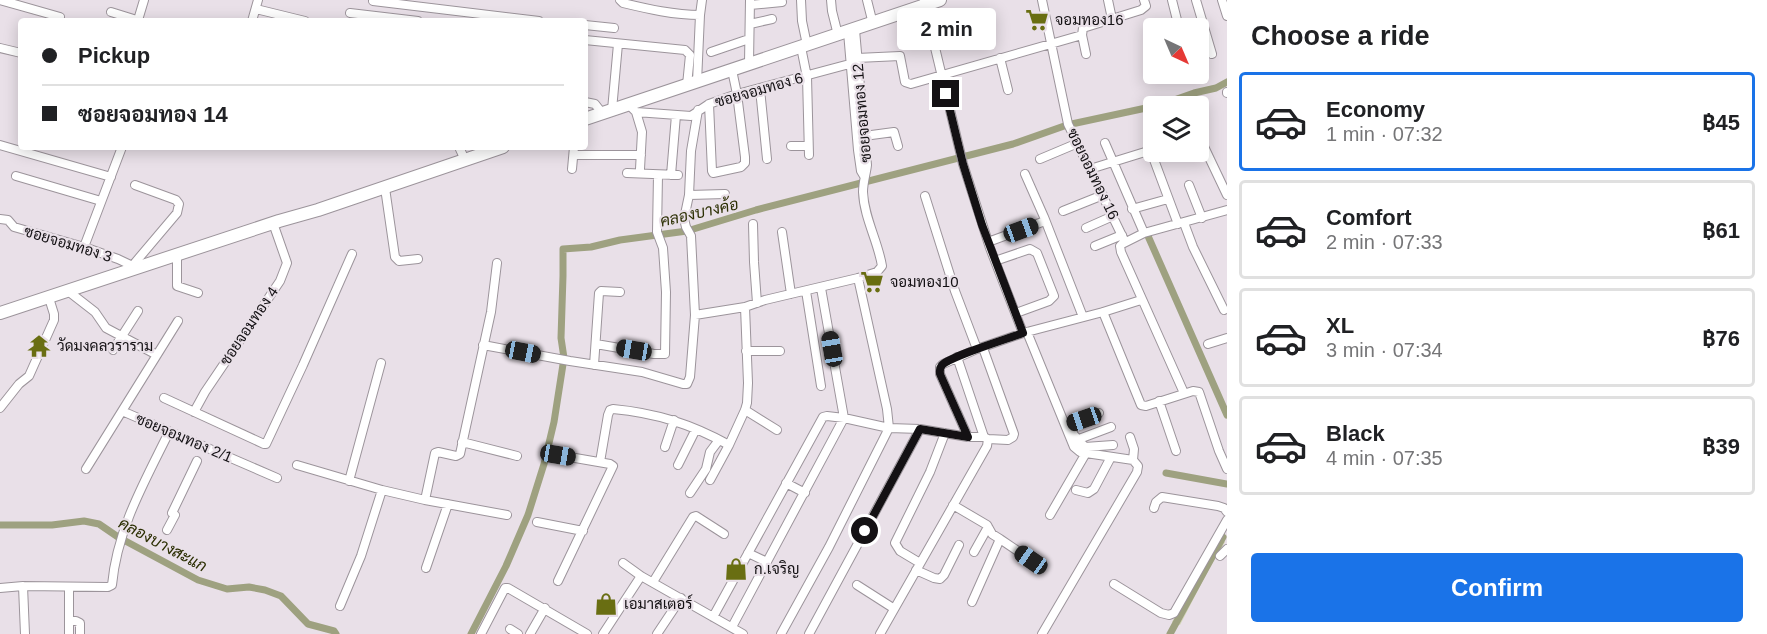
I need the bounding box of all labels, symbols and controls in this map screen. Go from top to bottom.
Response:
callout: 2 min [896,7,996,49]
supermarket icon: จอมทอง16 [1024,7,1050,33]
place label: จอมทอง16 [1055,11,1124,28]
text: 2 min [920,18,973,40]
north arrow [1143,18,1209,84]
map controls [1143,18,1209,162]
text: Choose a ride [1251,21,1430,51]
text: Pickup [78,43,150,68]
street label: ซอยจอมทอง 12 [849,63,874,163]
street label: ซอยจอมทอง 6 [713,69,805,110]
route end [932,80,959,107]
icon: car [1254,95,1308,149]
button: layers [1143,96,1209,162]
text: Economy [1326,97,1425,122]
text: ซอยจอมทอง 14 [78,102,228,127]
text: ฿45 [1702,110,1740,135]
text: 1 min · 07:32 [1326,123,1443,145]
street label: ซอยจอมทอง 16 [1064,125,1123,222]
water label: คลองบางค้อ [658,192,740,230]
icon: car [1254,203,1308,257]
text: Comfort [1326,205,1412,230]
car [1001,215,1041,245]
text: ฿61 [1702,218,1740,243]
street label: ซอยจอมทอง 3 [22,222,114,265]
text: 2 min · 07:33 [1326,231,1443,253]
supermarket icon: จอมทอง10 [859,269,885,295]
place label: จอมทอง10 [890,273,959,290]
street label: ซอยจอมทอง 4 [216,283,281,368]
icon: car [1254,311,1308,365]
text: XL [1326,313,1354,338]
text: ฿76 [1702,326,1740,351]
car [820,330,844,368]
temple icon: วัดมงคลวราราม [26,333,52,359]
place label: วัดมงคลวราราม [57,337,153,354]
car [615,338,653,362]
text: 3 min · 07:34 [1326,339,1443,361]
car [504,340,542,364]
car [1064,405,1104,433]
street label: ซอยจอมทอง 2/1 [133,409,235,466]
icon: car [1254,419,1308,473]
text: Black [1326,421,1385,446]
text: ฿39 [1702,434,1740,459]
car [539,443,577,467]
text: 4 min · 07:35 [1326,447,1443,469]
water label: คลองบางสะแก [116,514,210,575]
route start [851,517,878,544]
car [1011,542,1051,578]
button: Confirm [1251,553,1743,622]
shop icon: ก.เจริญ [723,556,749,582]
place label: ก.เจริญ [754,560,800,578]
shop icon: เอมาสเตอร์ [593,591,619,617]
place label: เอมาสเตอร์ [624,594,692,612]

